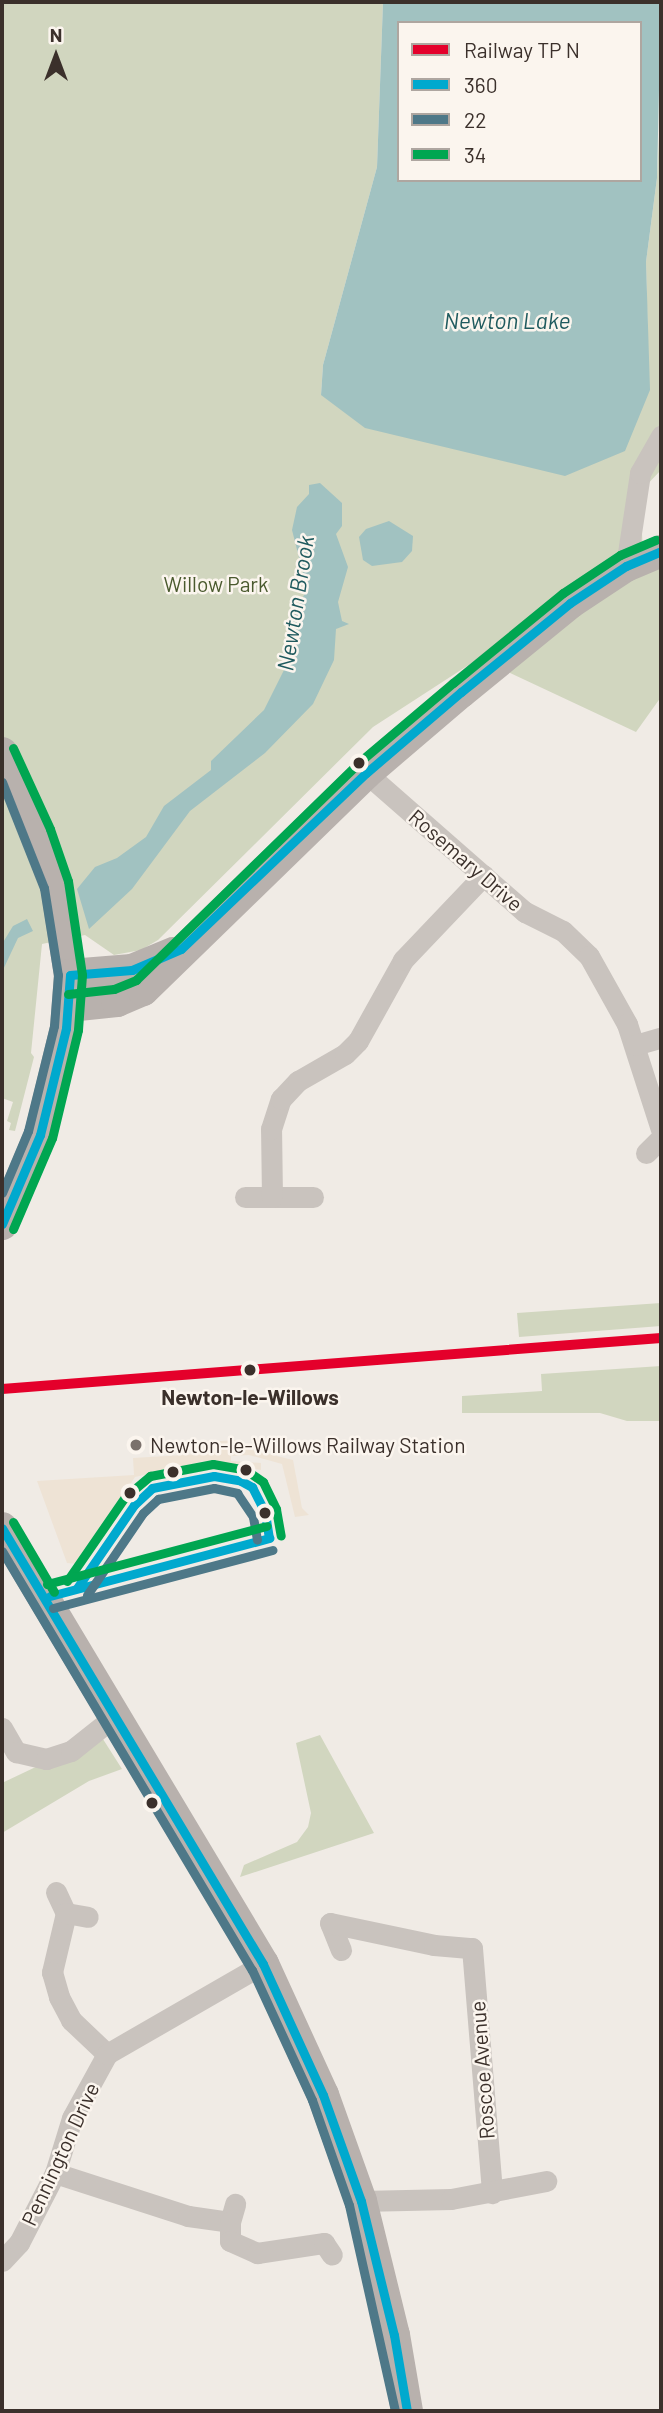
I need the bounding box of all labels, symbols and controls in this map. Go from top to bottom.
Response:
north arrow [21,21,91,91]
legend [397,21,642,182]
text: N [50,23,62,46]
text: Railway TP N [464,37,580,62]
text: 360 [464,72,498,97]
text: 22 [464,107,487,132]
text: 34 [464,142,486,167]
water label: Newton Lake [444,306,570,334]
water label: Newton Brook [271,533,319,673]
park label: Willow Park [163,571,269,597]
unlabelled marker [352,756,366,770]
street label: Rosemary Drive [404,804,528,916]
marker: Newton-le-Willows [239,1359,261,1381]
place label: Newton-le-Willows [161,1384,339,1410]
place label: Newton-le-Willows Railway Station [150,1432,466,1458]
marker: Newton-le-Willows Railway Station [128,1437,144,1453]
unlabelled marker [239,1463,253,1477]
unlabelled marker [166,1465,180,1479]
unlabelled marker [123,1486,137,1500]
unlabelled marker [258,1506,272,1520]
unlabelled marker [145,1796,159,1810]
street label: Roscoe Avenue [465,2000,499,2140]
street label: Pennington Drive [16,2078,104,2230]

